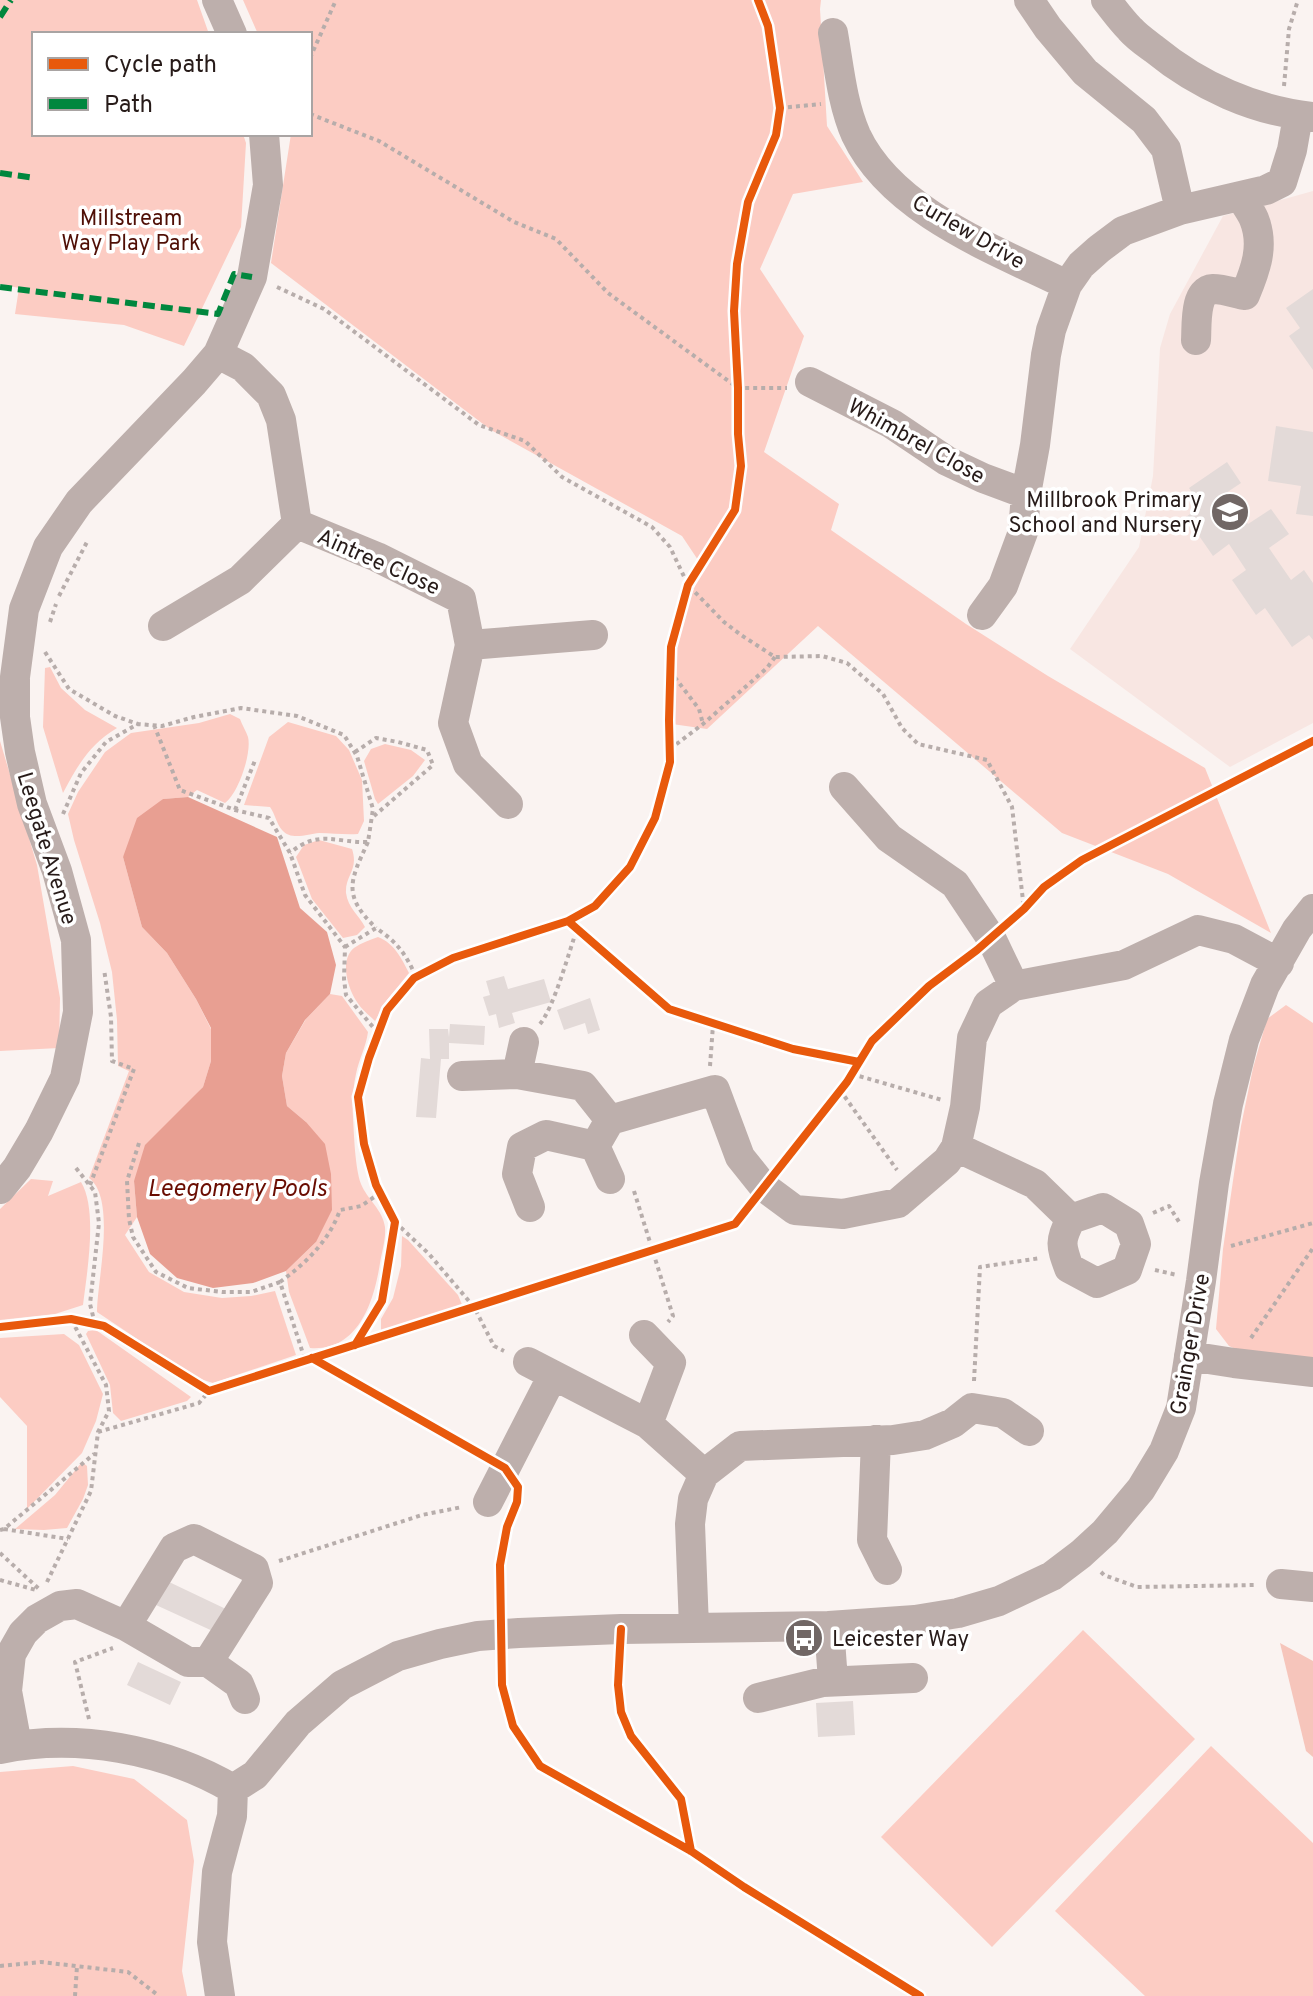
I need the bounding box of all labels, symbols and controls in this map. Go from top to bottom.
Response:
legend [32,32,312,136]
text: Cycle path [104,51,217,81]
text: Path [104,91,153,121]
street label: Curlew Drive [907,190,1029,276]
park label: Millstream Way Play Park [61,206,201,258]
street label: Whimbrel Close [843,394,989,491]
place label: Millbrook Primary School and Nursery [1009,488,1202,540]
school or university icon: Millbrook Primary School and Nursery [1209,491,1251,533]
street label: Aintree Close [313,524,443,602]
street label: Leegate Avenue [10,769,82,928]
water label: Leegomery Pools [147,1175,328,1205]
street label: Grainger Drive [1166,1272,1217,1417]
bus stop icon: Leicester Way [783,1617,825,1659]
place label: Leicester Way [832,1627,969,1654]

